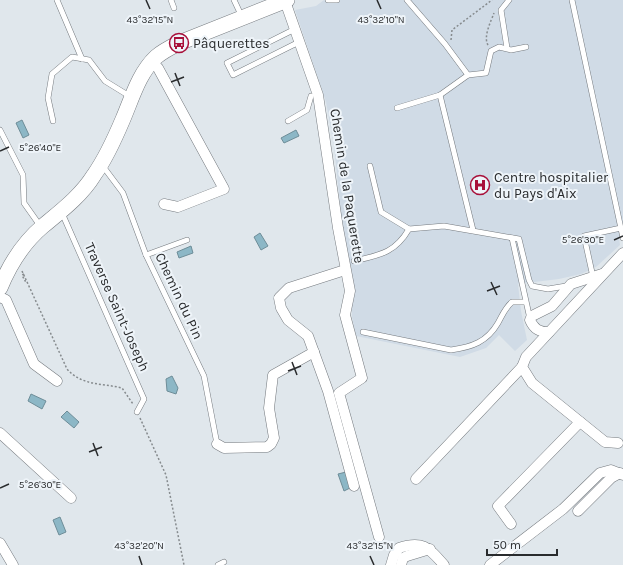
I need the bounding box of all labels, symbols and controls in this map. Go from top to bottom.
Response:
text: 43°32'15"N [127,14,173,26]
text: 43°32'10"N [357,14,405,26]
bus stop icon: Pâquerettes [168,32,190,54]
place label: Pâquerettes [193,35,270,52]
street label: Chemin de la Paquerette [326,107,368,265]
text: 5°26'40"E [19,142,61,154]
place label: Centre hospitalier du Pays d'Aix [494,169,609,202]
hospital icon: Centre hospitalier du Pays d'Aix [469,174,491,196]
text: 5°26'30"E [562,234,604,246]
street label: Traverse Saint-Joseph [81,240,153,374]
street label: Chemin du Pin [151,250,207,342]
text: 5°26'30"E [19,479,61,491]
scale bar [487,531,557,557]
text: 50 m [493,538,521,552]
text: 43°32'20"N [114,540,164,552]
text: 43°32'15"N [347,540,393,552]

